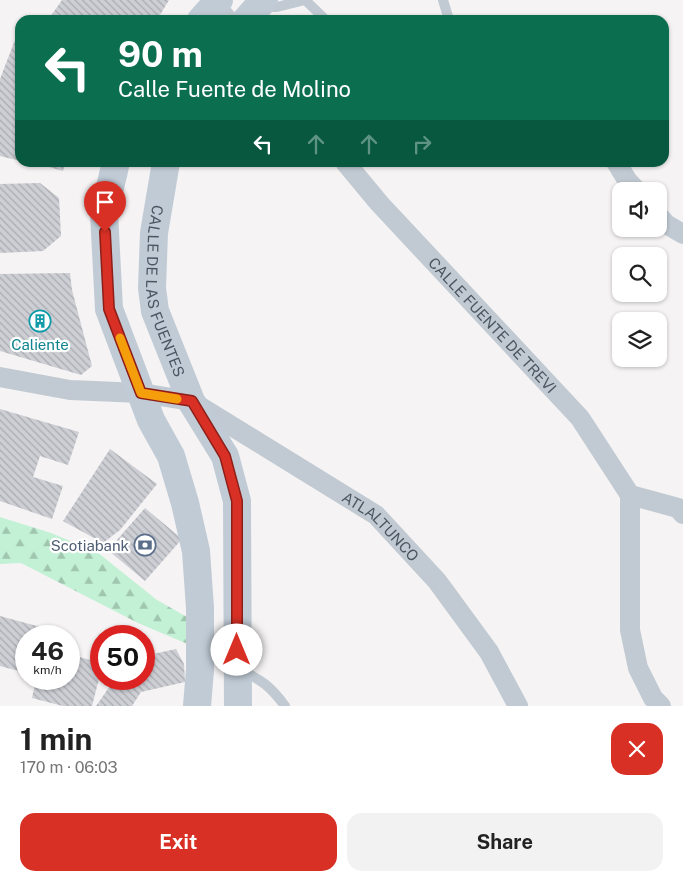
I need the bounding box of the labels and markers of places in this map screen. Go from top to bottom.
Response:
pin [84,181,126,232]
building icon: Caliente [28,309,52,333]
place label: Caliente [11,336,69,353]
bank icon: Scotiabank [133,533,157,557]
place label: Scotiabank [51,537,129,554]

